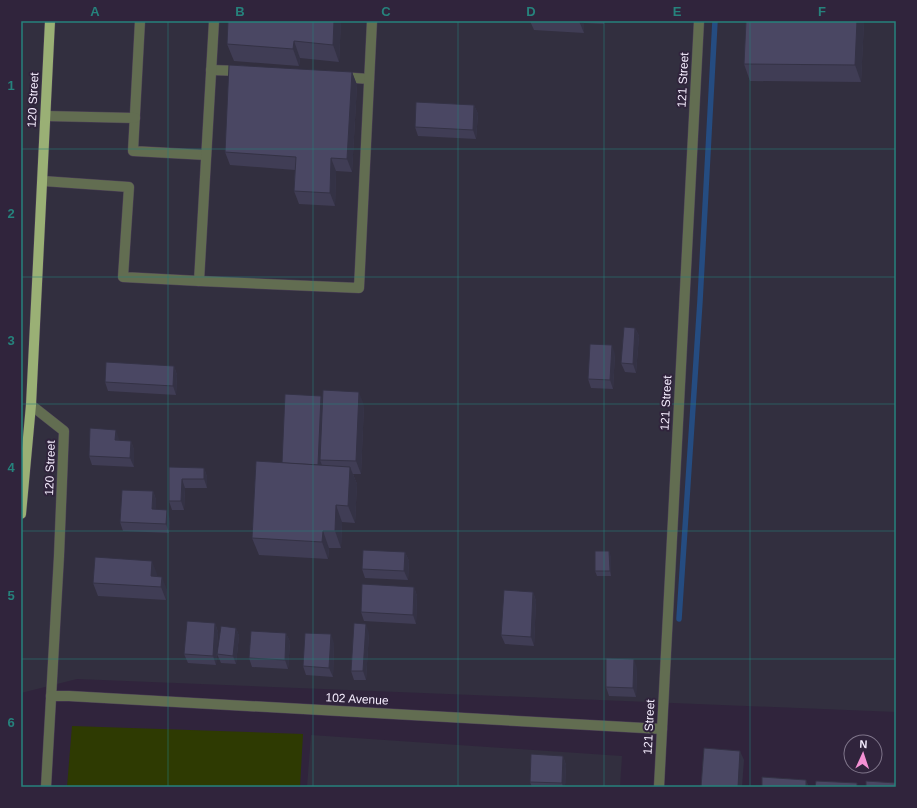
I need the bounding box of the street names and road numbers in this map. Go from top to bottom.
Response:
street label: 121 Street [675,51,691,108]
street label: 120 Street [25,71,41,128]
street label: 121 Street [658,374,674,431]
street label: 120 Street [42,439,58,496]
street label: 102 Avenue [325,690,389,708]
street label: 121 Street [641,698,657,755]

